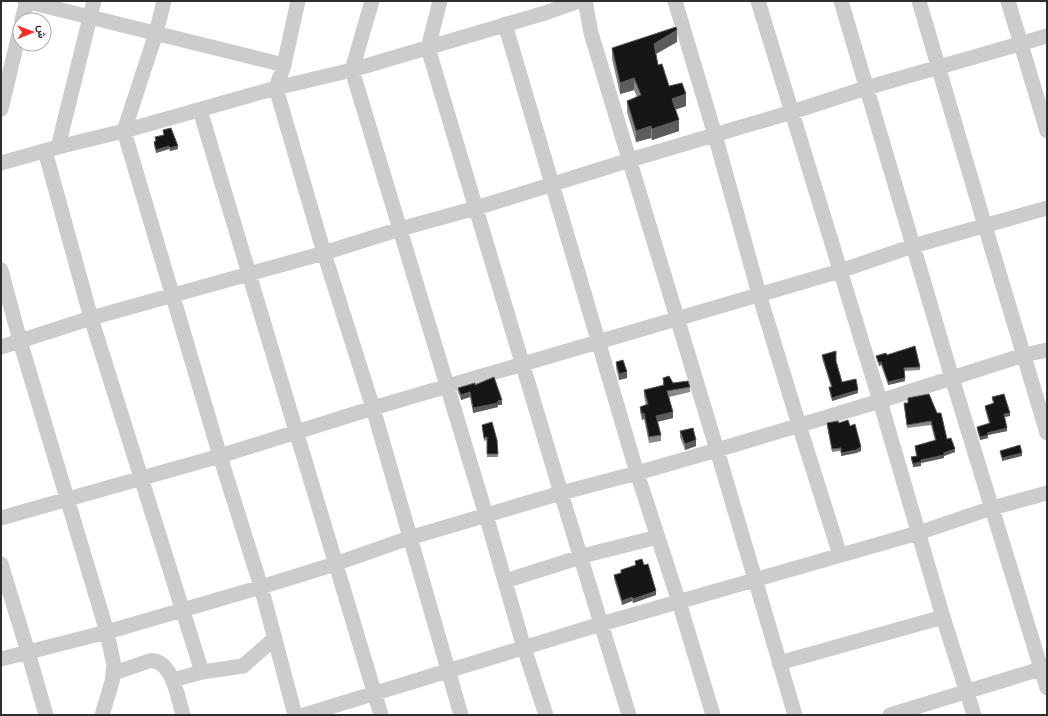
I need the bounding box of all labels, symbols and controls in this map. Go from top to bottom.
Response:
north arrow [12,12,52,52]
text: ش [34,25,50,39]

